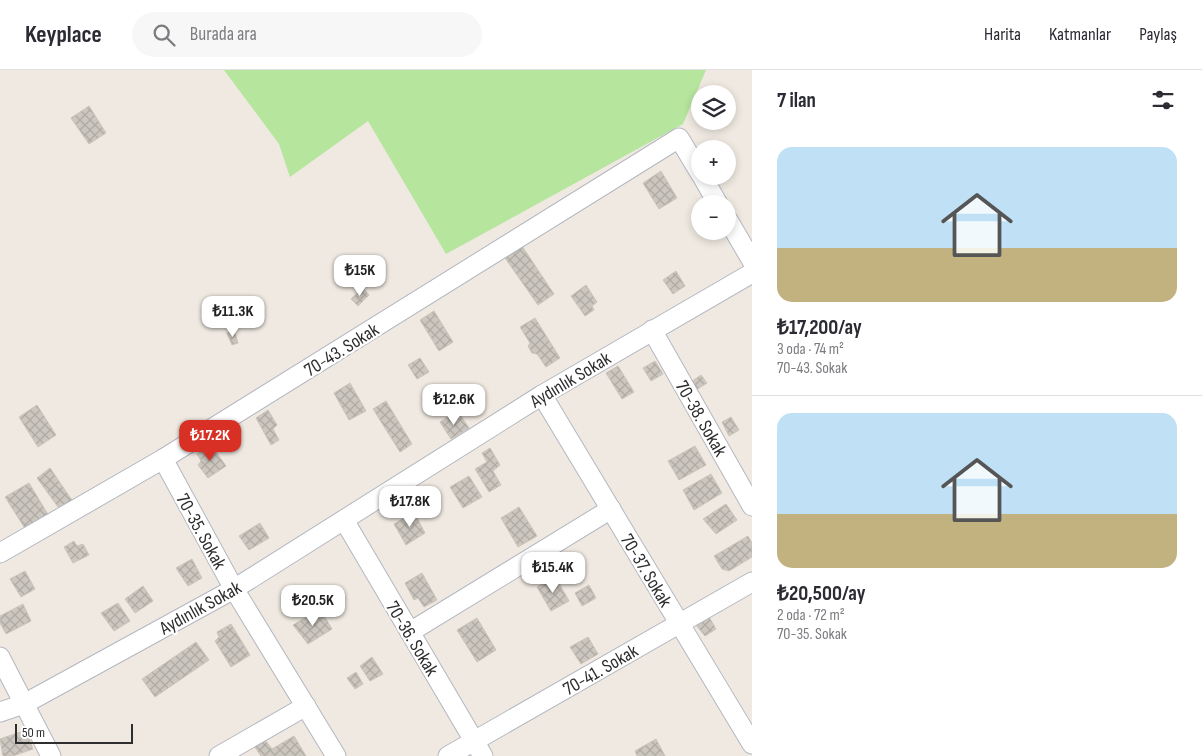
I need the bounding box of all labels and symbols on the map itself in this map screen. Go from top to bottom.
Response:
pin: ₺15K [330,254,390,297]
pin: ₺11.3K [192,296,274,338]
street label: 70-43. Sokak [300,318,384,382]
street label: Aydınlık Sokak [525,347,616,414]
street label: 70-38. Sokak [670,377,732,461]
pin: ₺12.6K [413,384,495,426]
pin: ₺17.2K [169,420,251,462]
pin: ₺17.8K [369,486,451,528]
street label: 70-35. Sokak [171,490,231,574]
street label: 70-37. Sokak [615,530,677,612]
pin: ₺15.4K [512,552,594,594]
street label: Aydınlık Sokak [155,576,246,641]
pin: ₺20.5K [272,584,354,627]
street label: 70-36. Sokak [380,597,443,681]
street label: 70-41. Sokak [559,639,643,701]
scale bar [15,721,132,744]

